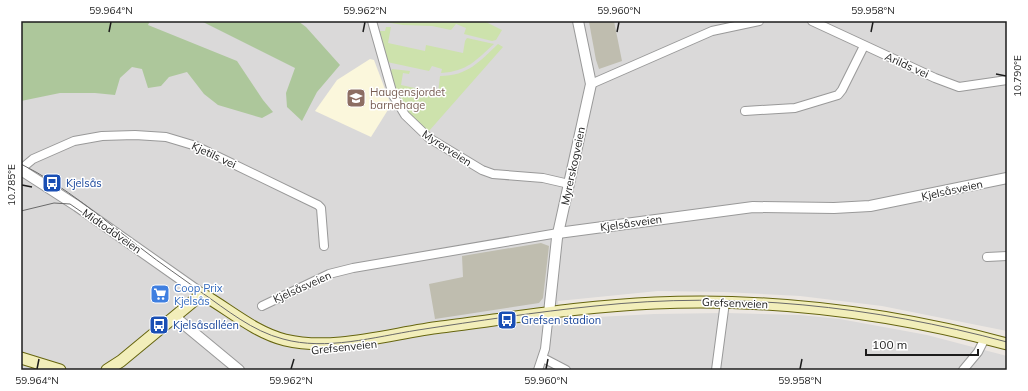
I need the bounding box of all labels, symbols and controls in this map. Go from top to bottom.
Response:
text: 59.964°N [89,4,133,17]
text: 59.962°N [343,4,387,17]
text: 59.960°N [597,4,641,17]
text: 59.958°N [851,4,895,17]
street label: Arilds vei [883,49,931,81]
text: 10.790°E [1011,55,1024,97]
place label: Haugensjordet barnehage [370,85,445,112]
school or university icon: Haugensjordet barnehage [345,87,367,109]
street label: Myrerskogveien [558,126,588,206]
street label: Myrerveien [420,127,474,169]
street label: Kjetils vei [190,139,238,171]
text: 10.785°E [5,164,18,206]
bus stop icon: Kjelsås [41,172,63,194]
place label: Kjelsås [66,176,102,190]
street label: Kjelsåsveien [920,177,984,203]
street label: Midtoddveien [80,206,144,256]
street label: Kjelsåsveien [599,212,663,234]
street label: Kjelsåsveien [271,268,333,306]
place label: Coop Prix Kjelsås [174,281,223,308]
supermarket icon: Coop Prix Kjelsås [149,283,171,305]
street label: Grefsenveien [702,295,768,311]
bus stop icon: Grefsen stadion [496,309,518,331]
place label: Grefsen stadion [521,313,601,327]
bus stop icon: Kjelsåsalléen [148,314,170,336]
place label: Kjelsåsalléen [173,318,239,332]
scale bar [866,331,978,357]
street label: Grefsenveien [310,337,378,357]
text: 100 m [872,337,907,352]
text: 59.964°N [15,374,59,387]
text: 59.962°N [269,374,313,387]
text: 59.960°N [524,374,568,387]
text: 59.958°N [778,374,822,387]

